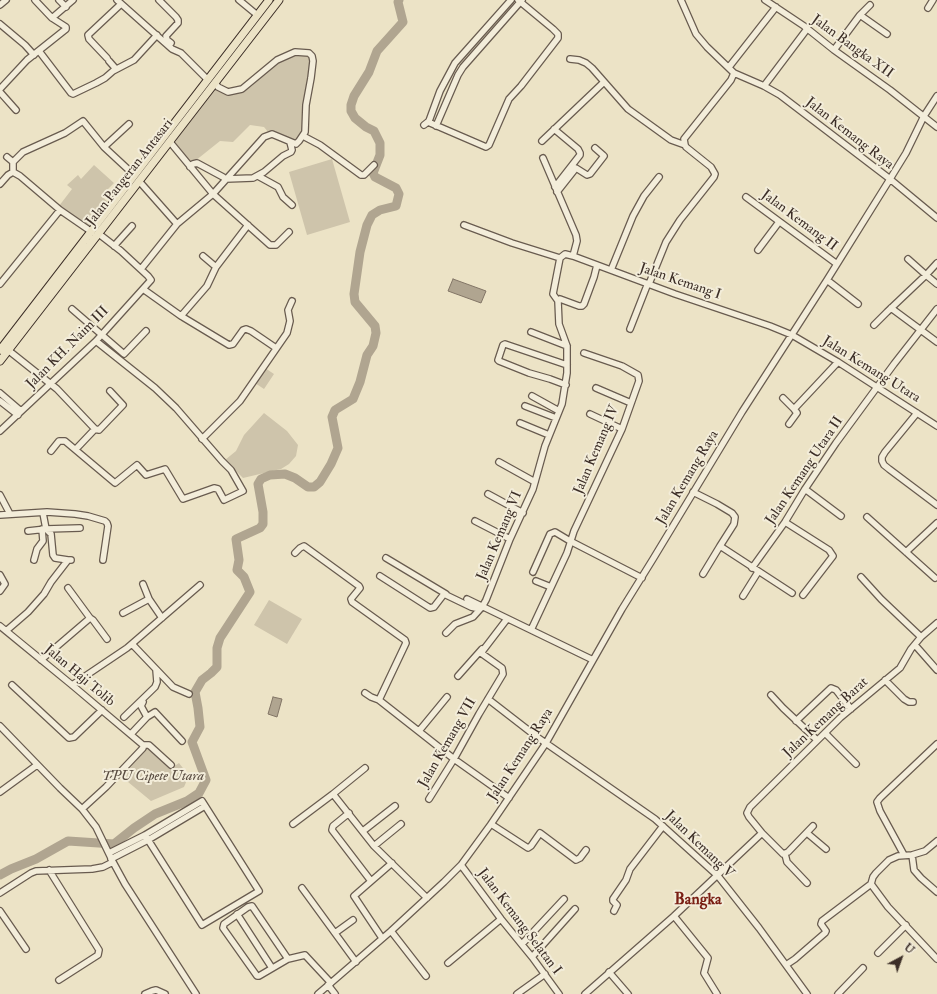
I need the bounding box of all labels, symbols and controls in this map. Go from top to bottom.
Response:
street label: Jalan Bangka XII [808,12,896,82]
street label: Jalan Kemang Raya [802,94,896,174]
street label: Jalan Pangeran Antasari [83,116,177,230]
street label: Jalan Kemang II [758,187,840,255]
street label: Jalan Kemang I [637,260,723,304]
street label: Jalan KH. Naim III [23,303,113,393]
street label: Jalan Kemang Utara [819,333,923,407]
street label: Jalan Kemang IV [571,403,623,497]
street label: Jalan Kemang Utara II [763,414,847,528]
street label: Jalan Kemang Raya [653,428,723,528]
street label: Jalan Kemang VI [474,489,526,583]
street label: Jalan Haji Tolib [40,642,118,710]
street label: Jalan Kemang Barat [780,674,872,762]
street label: Jalan Kemang VII [415,695,481,791]
street label: Jalan Kemang Raya [485,705,557,805]
park label: TPU Cipete Utara [102,769,204,785]
street label: Jalan Kemang V [661,808,737,882]
street label: Jalan Kemang Selatan I [474,865,564,979]
district label: Bangka [674,891,722,911]
north arrow [881,938,921,978]
text: U [901,941,917,956]

